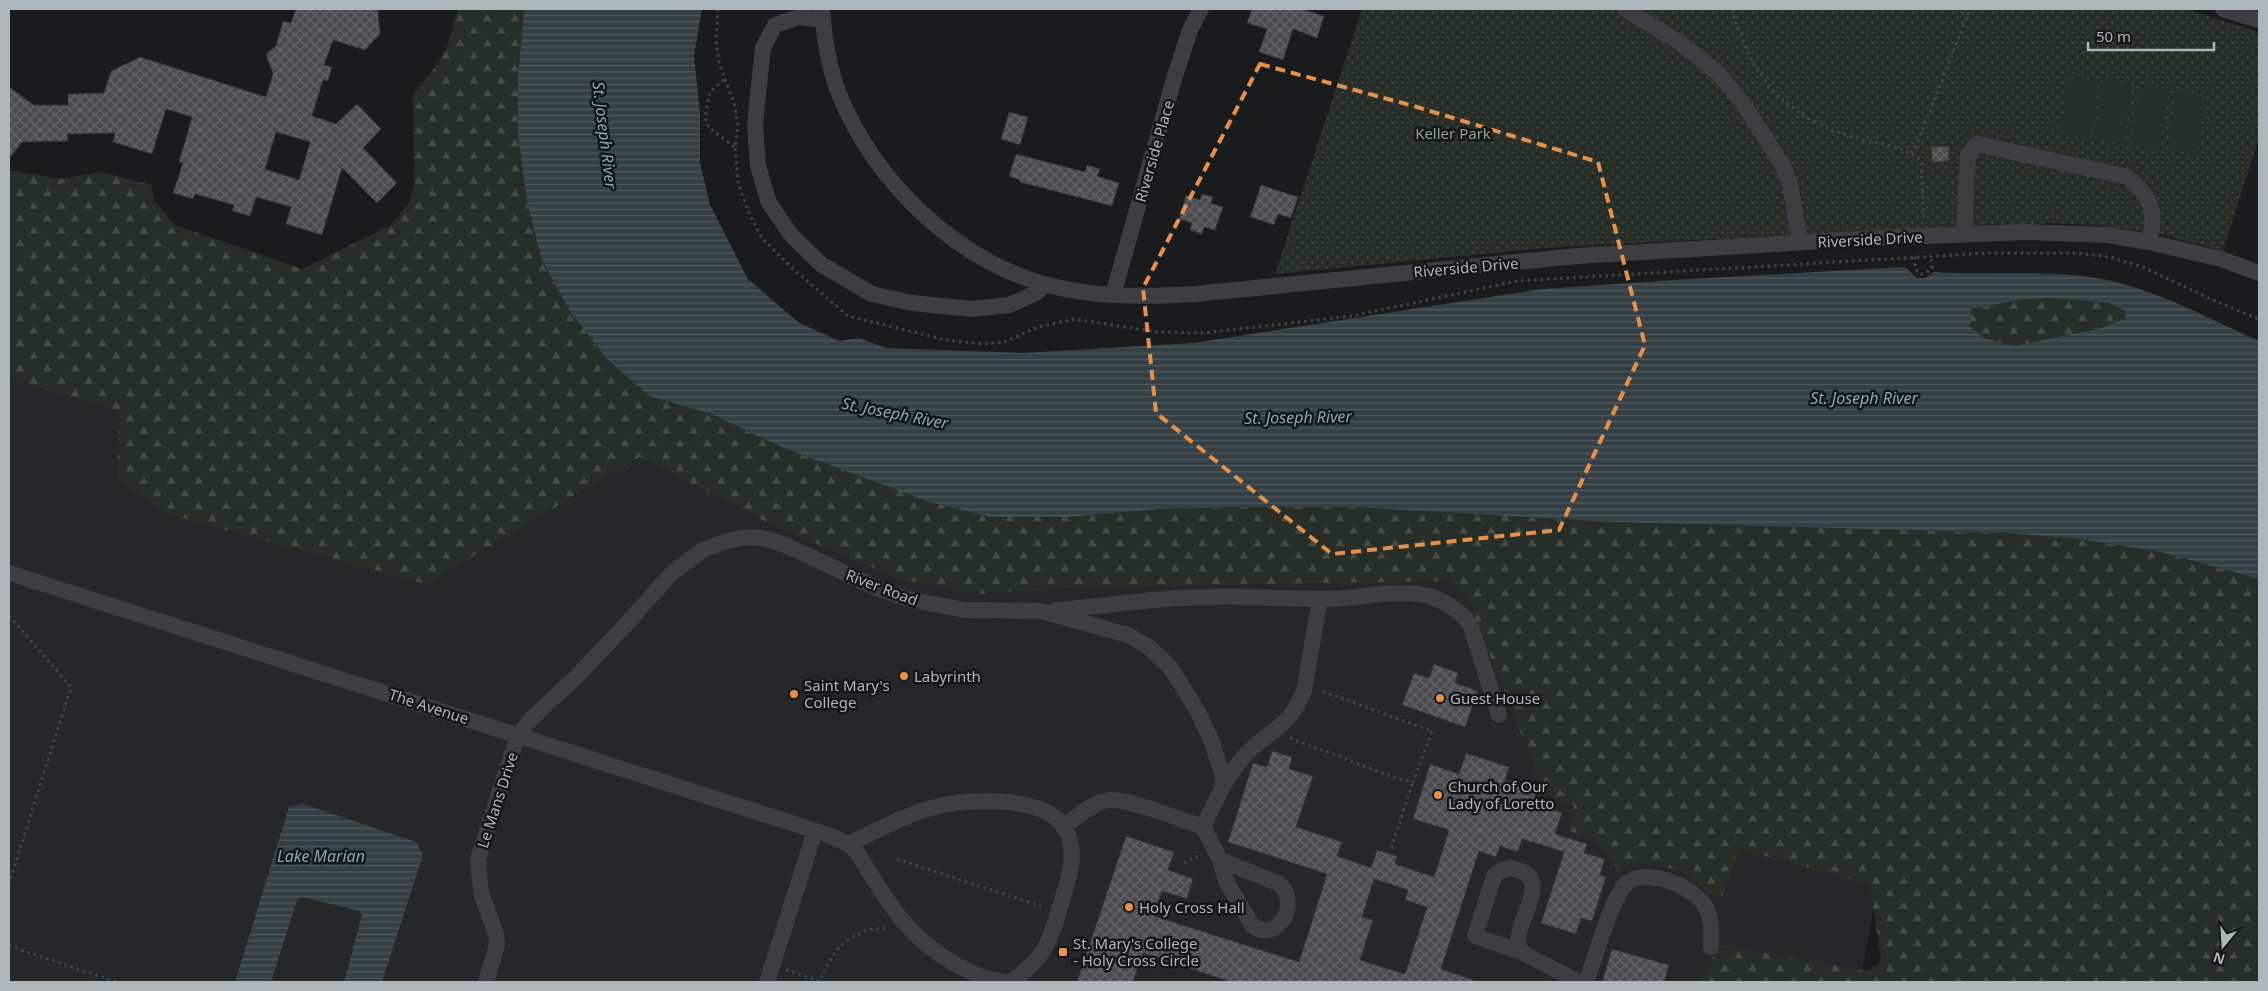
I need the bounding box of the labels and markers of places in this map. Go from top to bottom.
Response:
place label: Labyrinth [914,666,981,686]
marker: Labyrinth [898,670,910,682]
place label: Saint Mary's College [804,675,890,712]
marker: Saint Mary's College [788,688,800,700]
place label: Guest House [1450,688,1540,708]
marker: Guest House [1434,692,1446,704]
place label: Church of Our Lady of Loretto [1448,776,1554,813]
marker: Church of Our Lady of Loretto [1432,789,1444,801]
place label: Holy Cross Hall [1139,897,1245,917]
marker: Holy Cross Hall [1123,901,1135,913]
place label: St. Mary's College - Holy Cross Circle [1073,933,1199,970]
marker: St. Mary's College - Holy Cross Circle [1057,946,1069,958]

